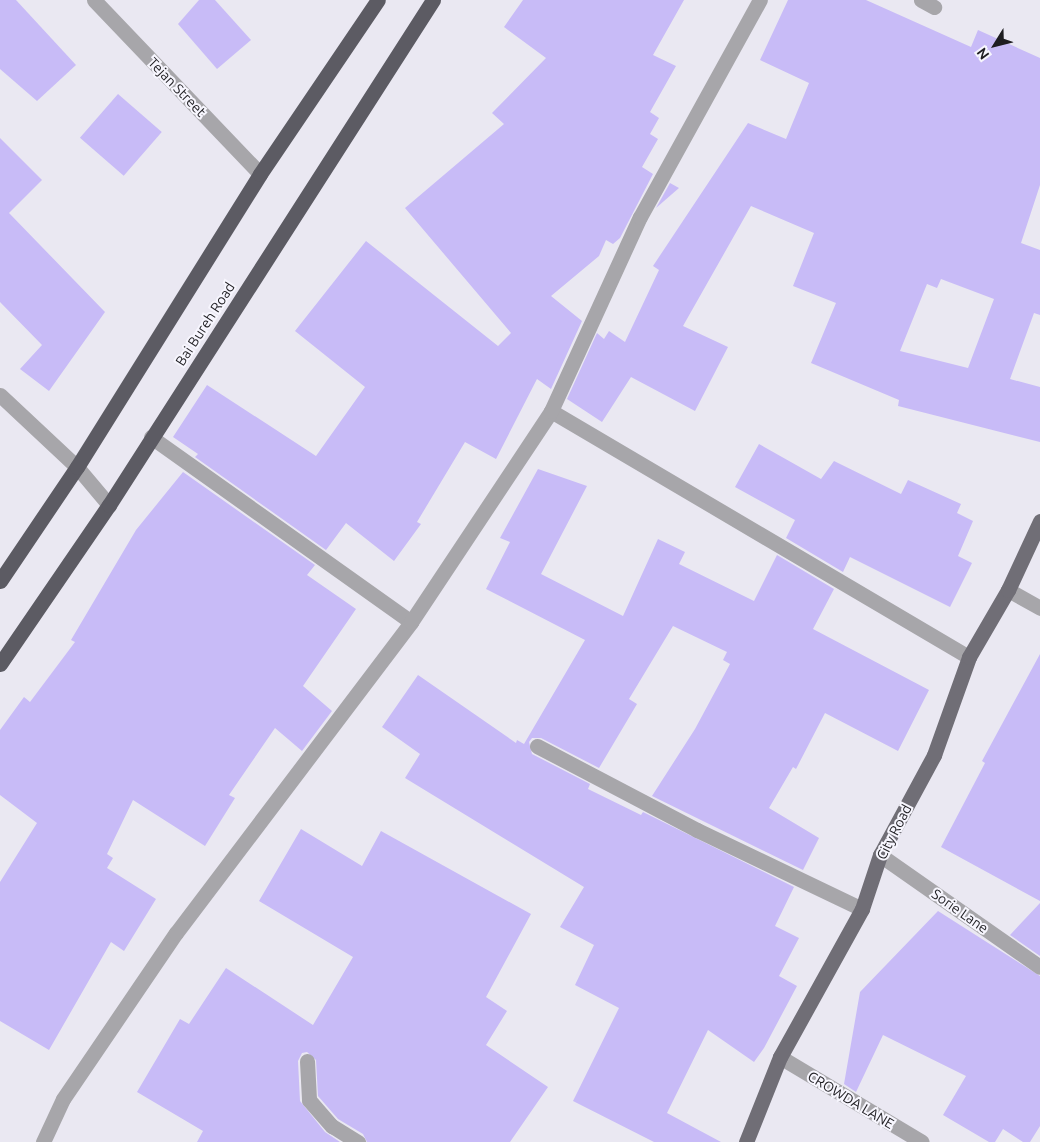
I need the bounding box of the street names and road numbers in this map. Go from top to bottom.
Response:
street label: Tejan Street [145,54,209,120]
street label: Bai Bureh Road [172,279,238,369]
street label: City Road [873,802,915,862]
street label: Sorie Lane [928,885,992,937]
street label: CROWDA LANE [805,1068,897,1132]

